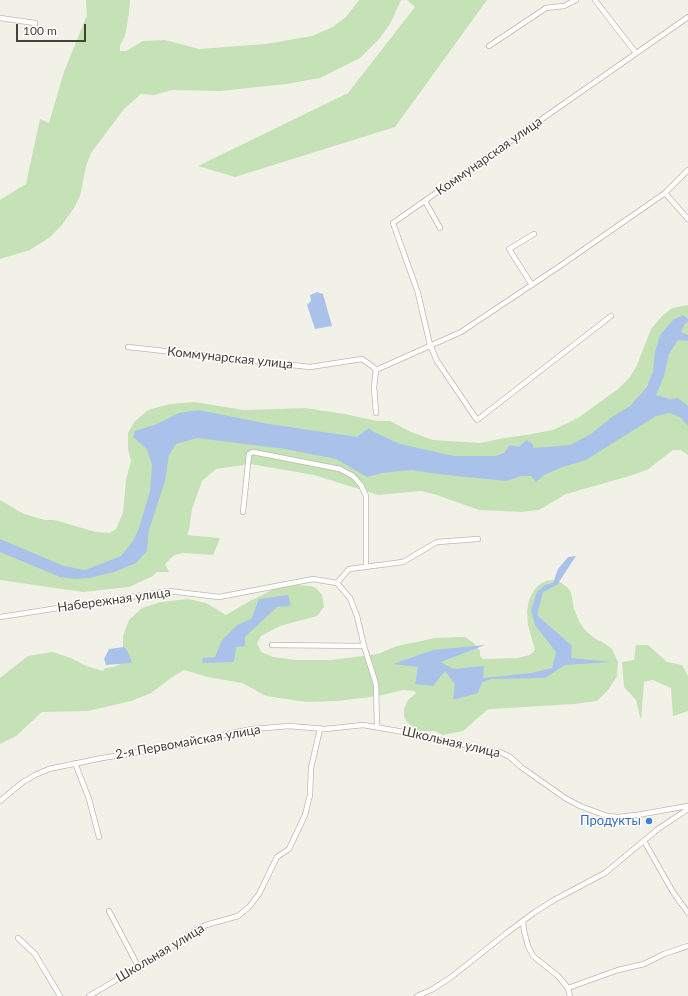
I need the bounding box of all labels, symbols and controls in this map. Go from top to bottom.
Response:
scale bar [18,16,88,42]
text: 100 m [23,23,57,38]
street label: Коммунарская улица [433,113,545,199]
street label: Коммунарская улица [166,344,294,372]
street label: Набережная улица [56,584,172,616]
street label: 2-я Первомайская улица [114,722,262,762]
street label: Школьная улица [400,723,502,761]
place label: Продукты [580,813,641,829]
marker: Продукты [644,816,654,826]
street label: Школьная улица [113,920,207,986]

